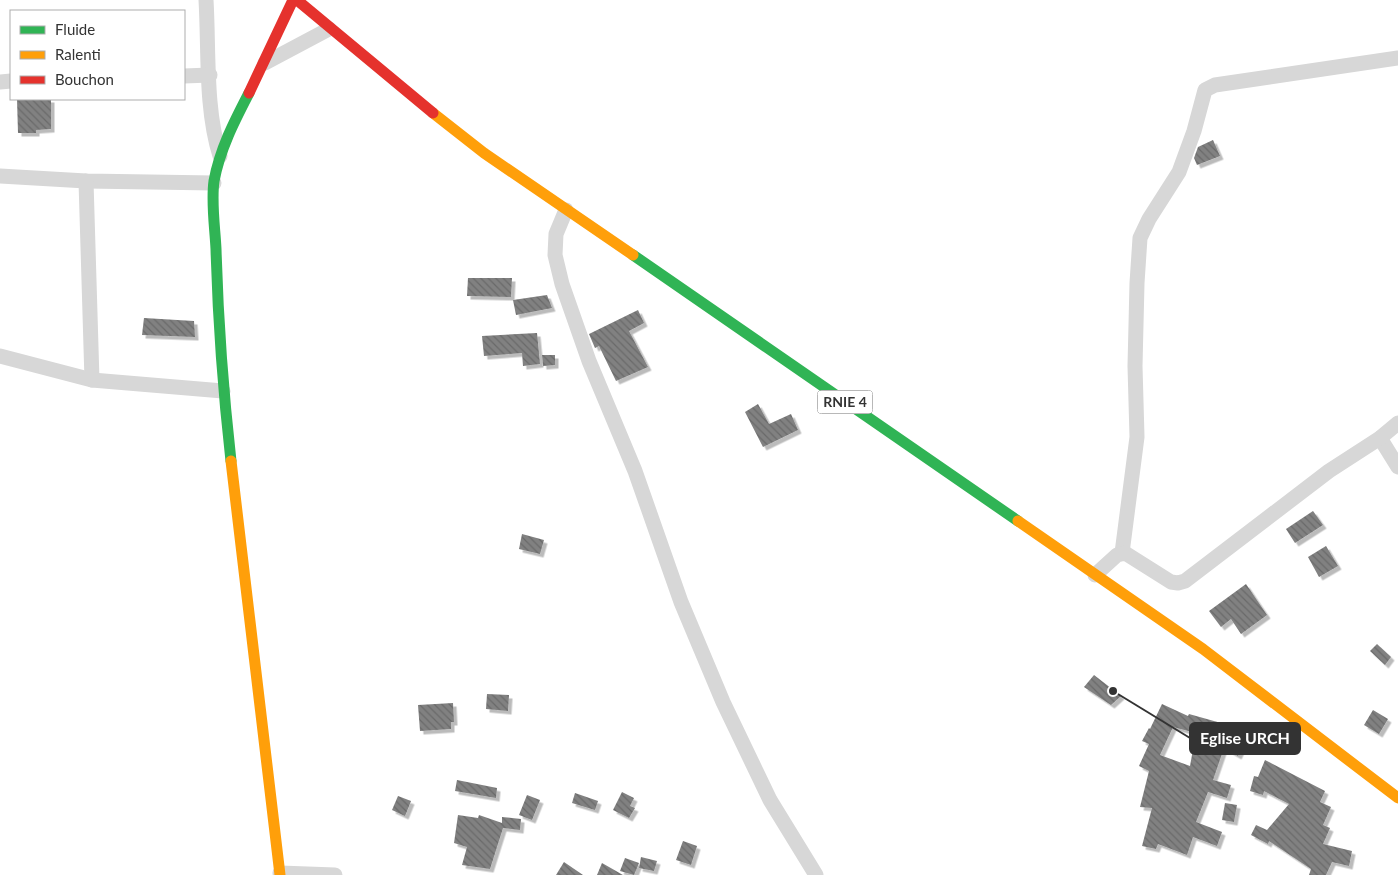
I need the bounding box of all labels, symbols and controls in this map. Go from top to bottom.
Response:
legend [10,10,185,100]
text: Fluide [55,20,95,38]
text: Ralenti [55,45,101,63]
text: Bouchon [55,70,114,88]
road number: RNIE 4 [818,391,872,414]
callout: Eglise URCH [1190,723,1300,754]
text: Eglise URCH [1200,728,1290,747]

